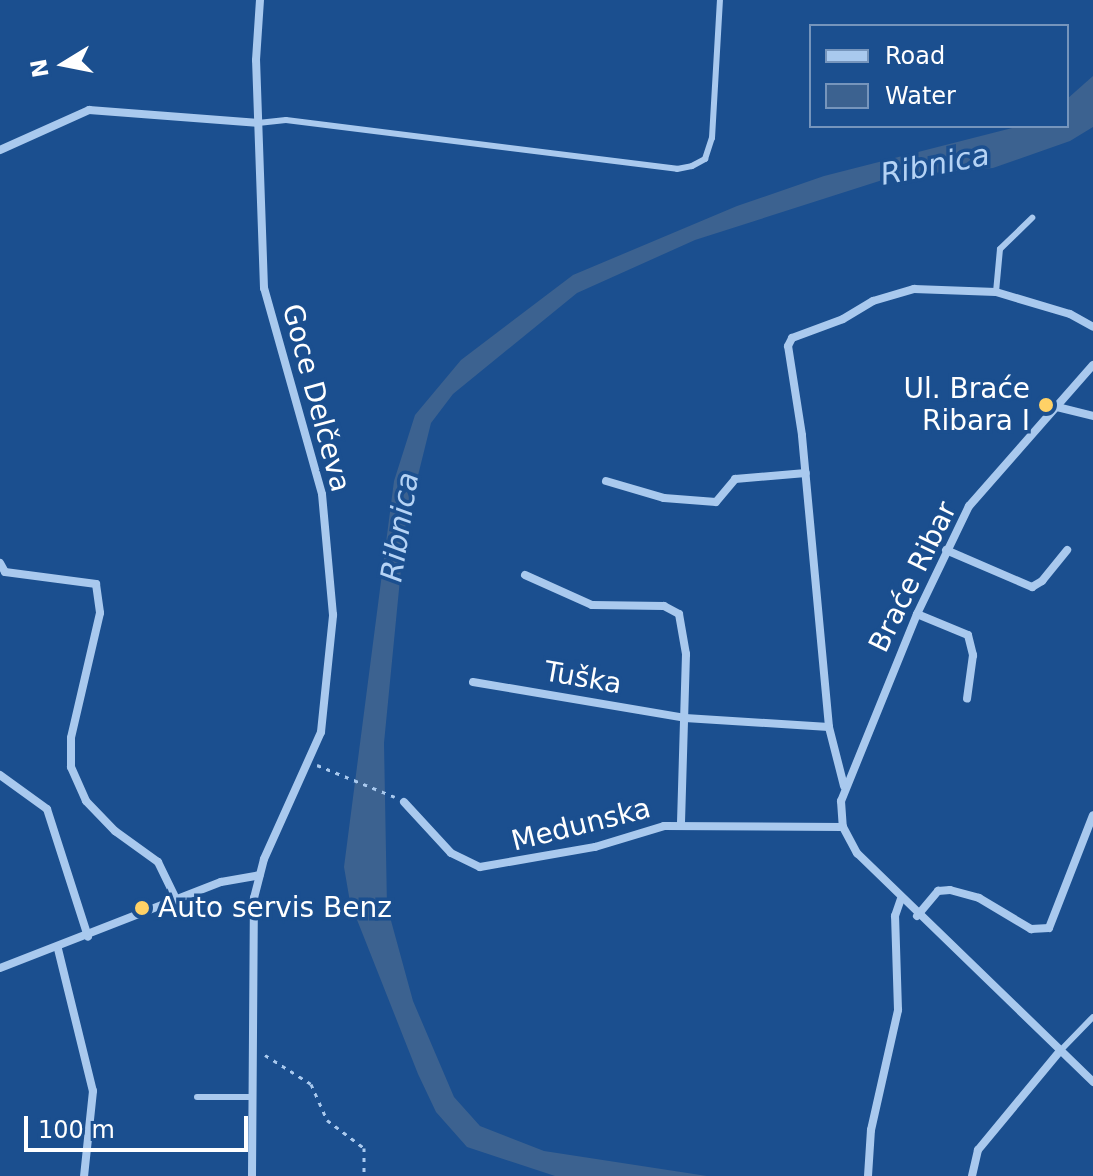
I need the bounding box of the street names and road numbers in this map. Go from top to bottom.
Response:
street label: Goce Delčeva [275,300,357,496]
street label: Braće Ribar [862,496,964,658]
street label: Tuška [542,655,624,701]
street label: Medunska [508,792,654,858]

